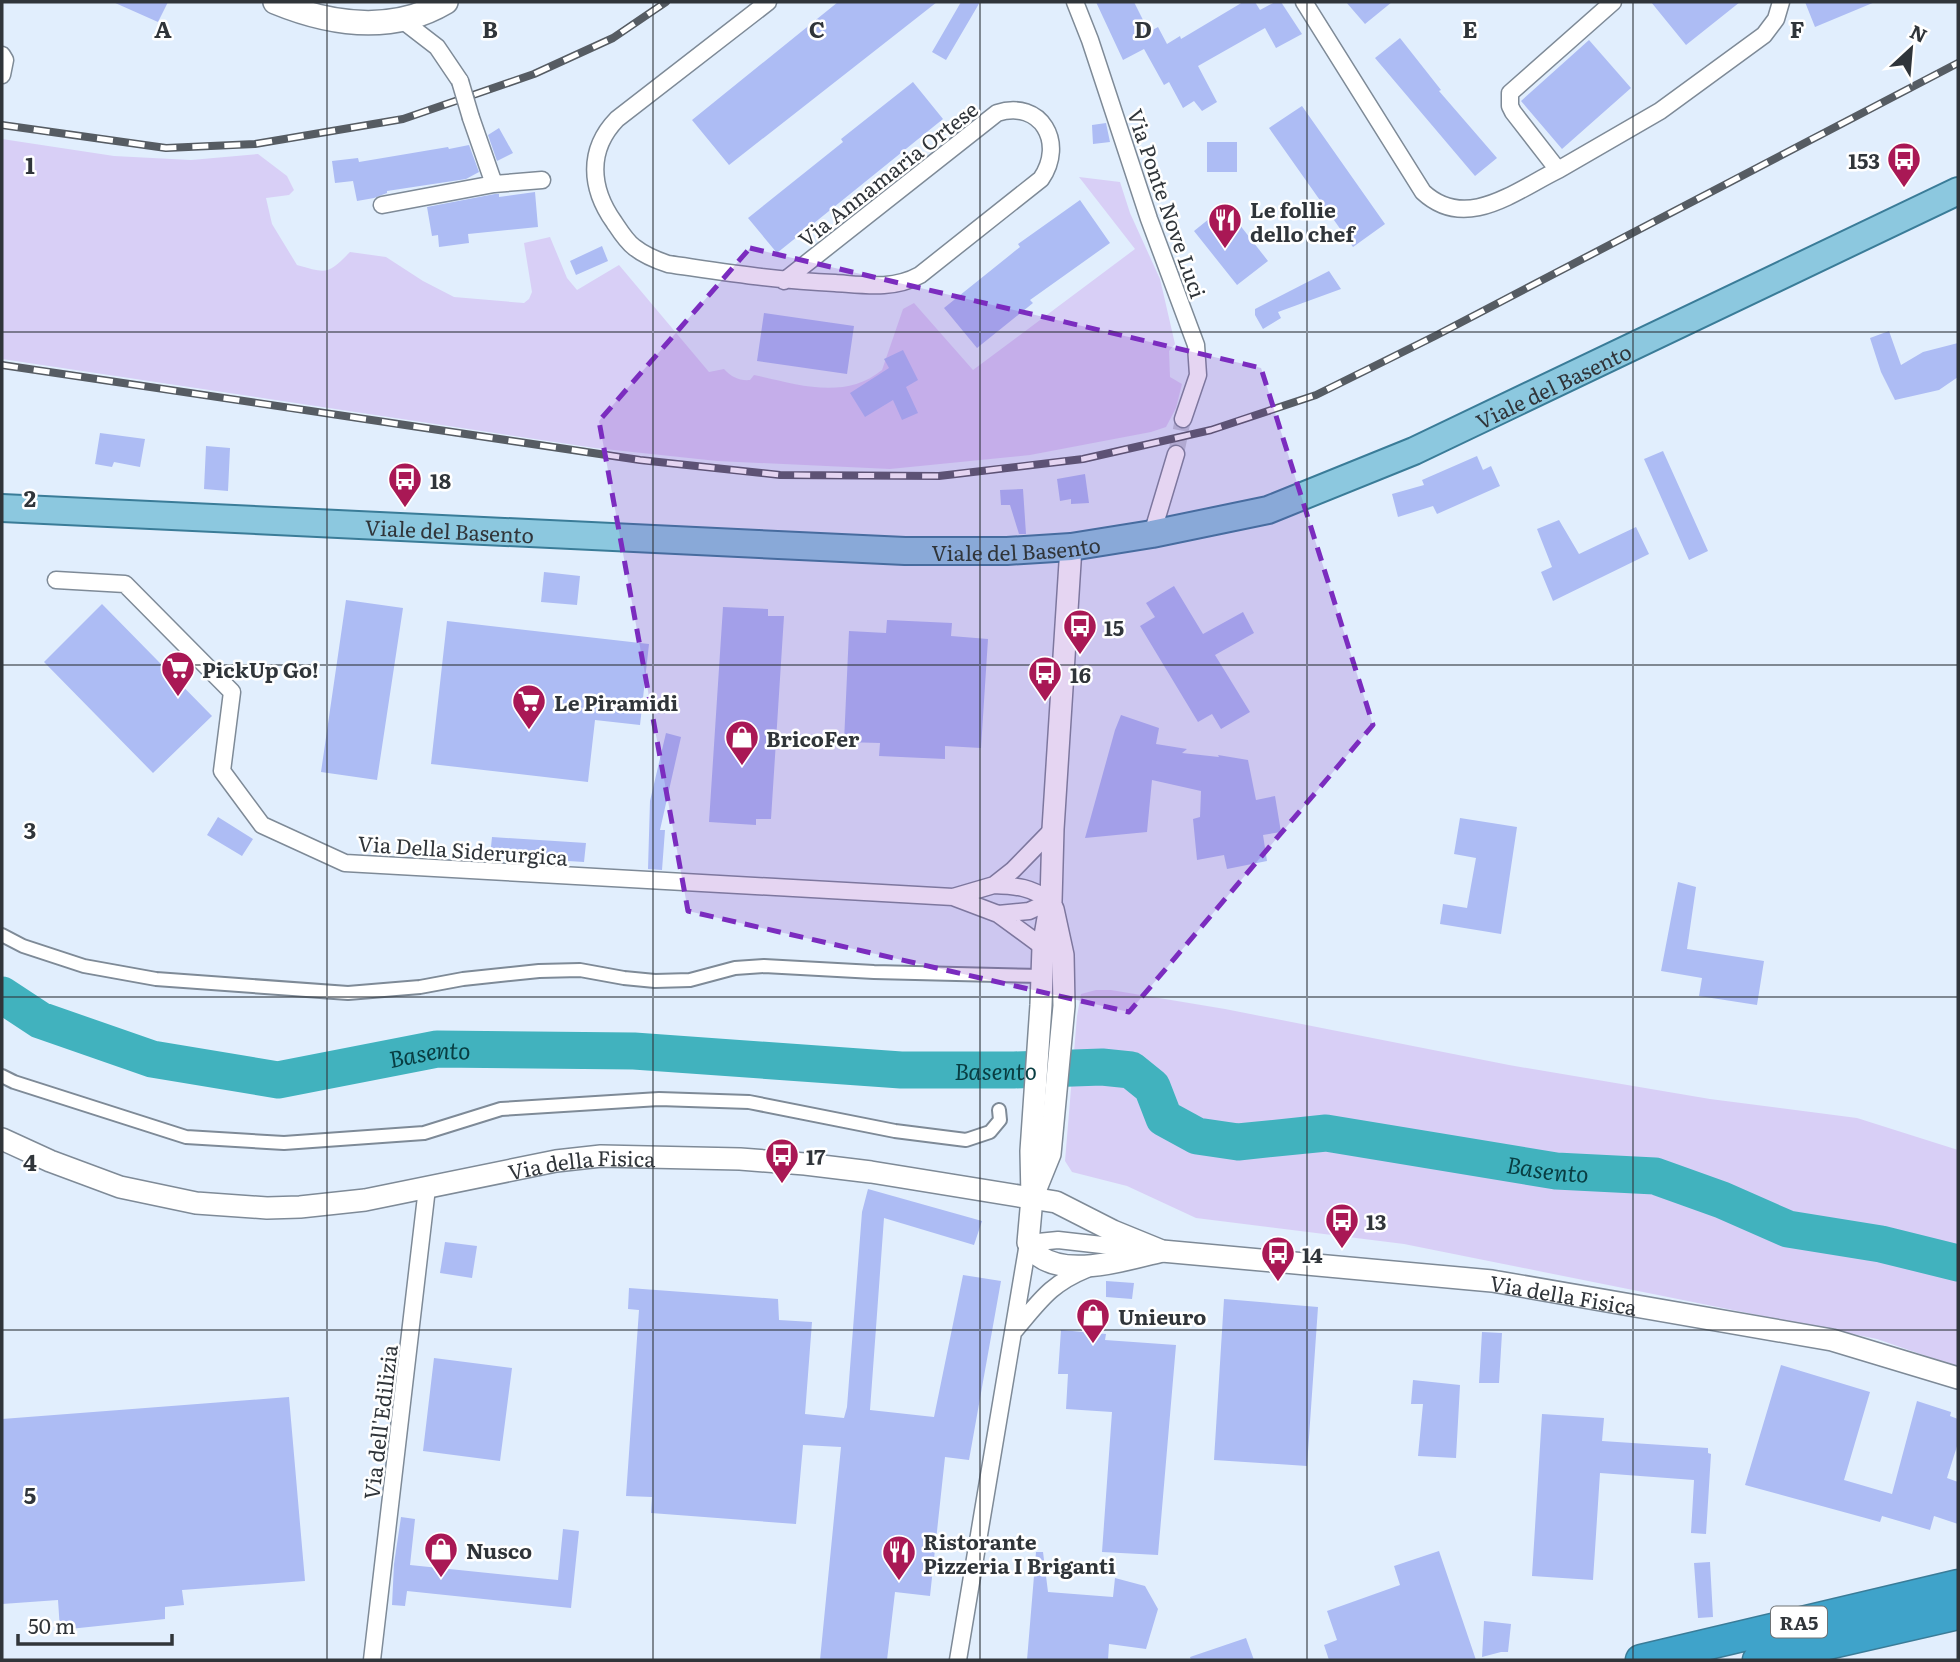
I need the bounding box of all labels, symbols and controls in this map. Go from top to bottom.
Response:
text: A [154,11,172,45]
text: B [482,11,498,45]
text: C [809,11,825,45]
text: D [1134,11,1152,45]
text: E [1462,11,1478,45]
text: F [1790,11,1805,45]
north arrow [1876,14,1946,84]
text: N [1906,17,1932,49]
street label: Via Annamaria Ortese [791,93,984,253]
street label: Via Ponte Nove Luci [1121,104,1215,302]
bus stop icon: 153 [1885,140,1923,189]
place label: 153 [1848,144,1880,175]
text: 1 [25,147,35,181]
place label: Le follie dello chef [1250,193,1356,248]
restaurant icon: Le follie dello chef [1206,201,1244,250]
street label: Viale del Basento [1470,334,1636,435]
bus stop icon: 18 [386,460,424,509]
place label: 18 [430,464,451,495]
text: 2 [24,480,36,514]
street label: Viale del Basento [364,510,535,549]
street label: Viale del Basento [931,527,1103,567]
bus stop icon: 15 [1061,607,1099,656]
place label: 15 [1104,611,1124,642]
supermarket icon: PickUp Go! [159,649,197,698]
place label: PickUp Go! [202,653,319,684]
bus stop icon: 16 [1026,654,1064,703]
place label: 16 [1070,658,1091,689]
supermarket icon: Le Piramidi [510,682,548,731]
place label: Le Piramidi [554,686,679,717]
shop icon: BricoFer [723,718,761,767]
place label: BricoFer [766,722,860,753]
text: 3 [24,812,36,846]
street label: Via Della Siderurgica [357,826,570,872]
water label: Basento [386,1032,471,1075]
water label: Basento [954,1052,1037,1087]
bus stop icon: 17 [763,1136,801,1185]
street label: Via della Fisica [505,1140,656,1186]
place label: 17 [806,1140,826,1171]
text: 4 [23,1144,37,1178]
water label: Basento [1504,1146,1590,1190]
bus stop icon: 13 [1323,1201,1361,1250]
place label: 13 [1366,1205,1386,1236]
bus stop icon: 14 [1259,1234,1297,1283]
place label: 14 [1302,1238,1323,1269]
street label: Via della Fisica [1488,1265,1640,1322]
shop icon: Unieuro [1074,1296,1112,1345]
place label: Unieuro [1118,1300,1206,1331]
street label: Via dell'Edilizia [354,1342,404,1501]
text: 5 [24,1477,36,1511]
place label: Ristorante Pizzeria I Briganti [923,1525,1116,1580]
shop icon: Nusco [422,1530,460,1579]
restaurant icon: Ristorante Pizzeria I Briganti [880,1533,918,1582]
place label: Nusco [466,1534,532,1565]
scale bar [18,1602,172,1646]
road number: RA5 [1771,1606,1827,1638]
text: 50 m [28,1609,75,1640]

